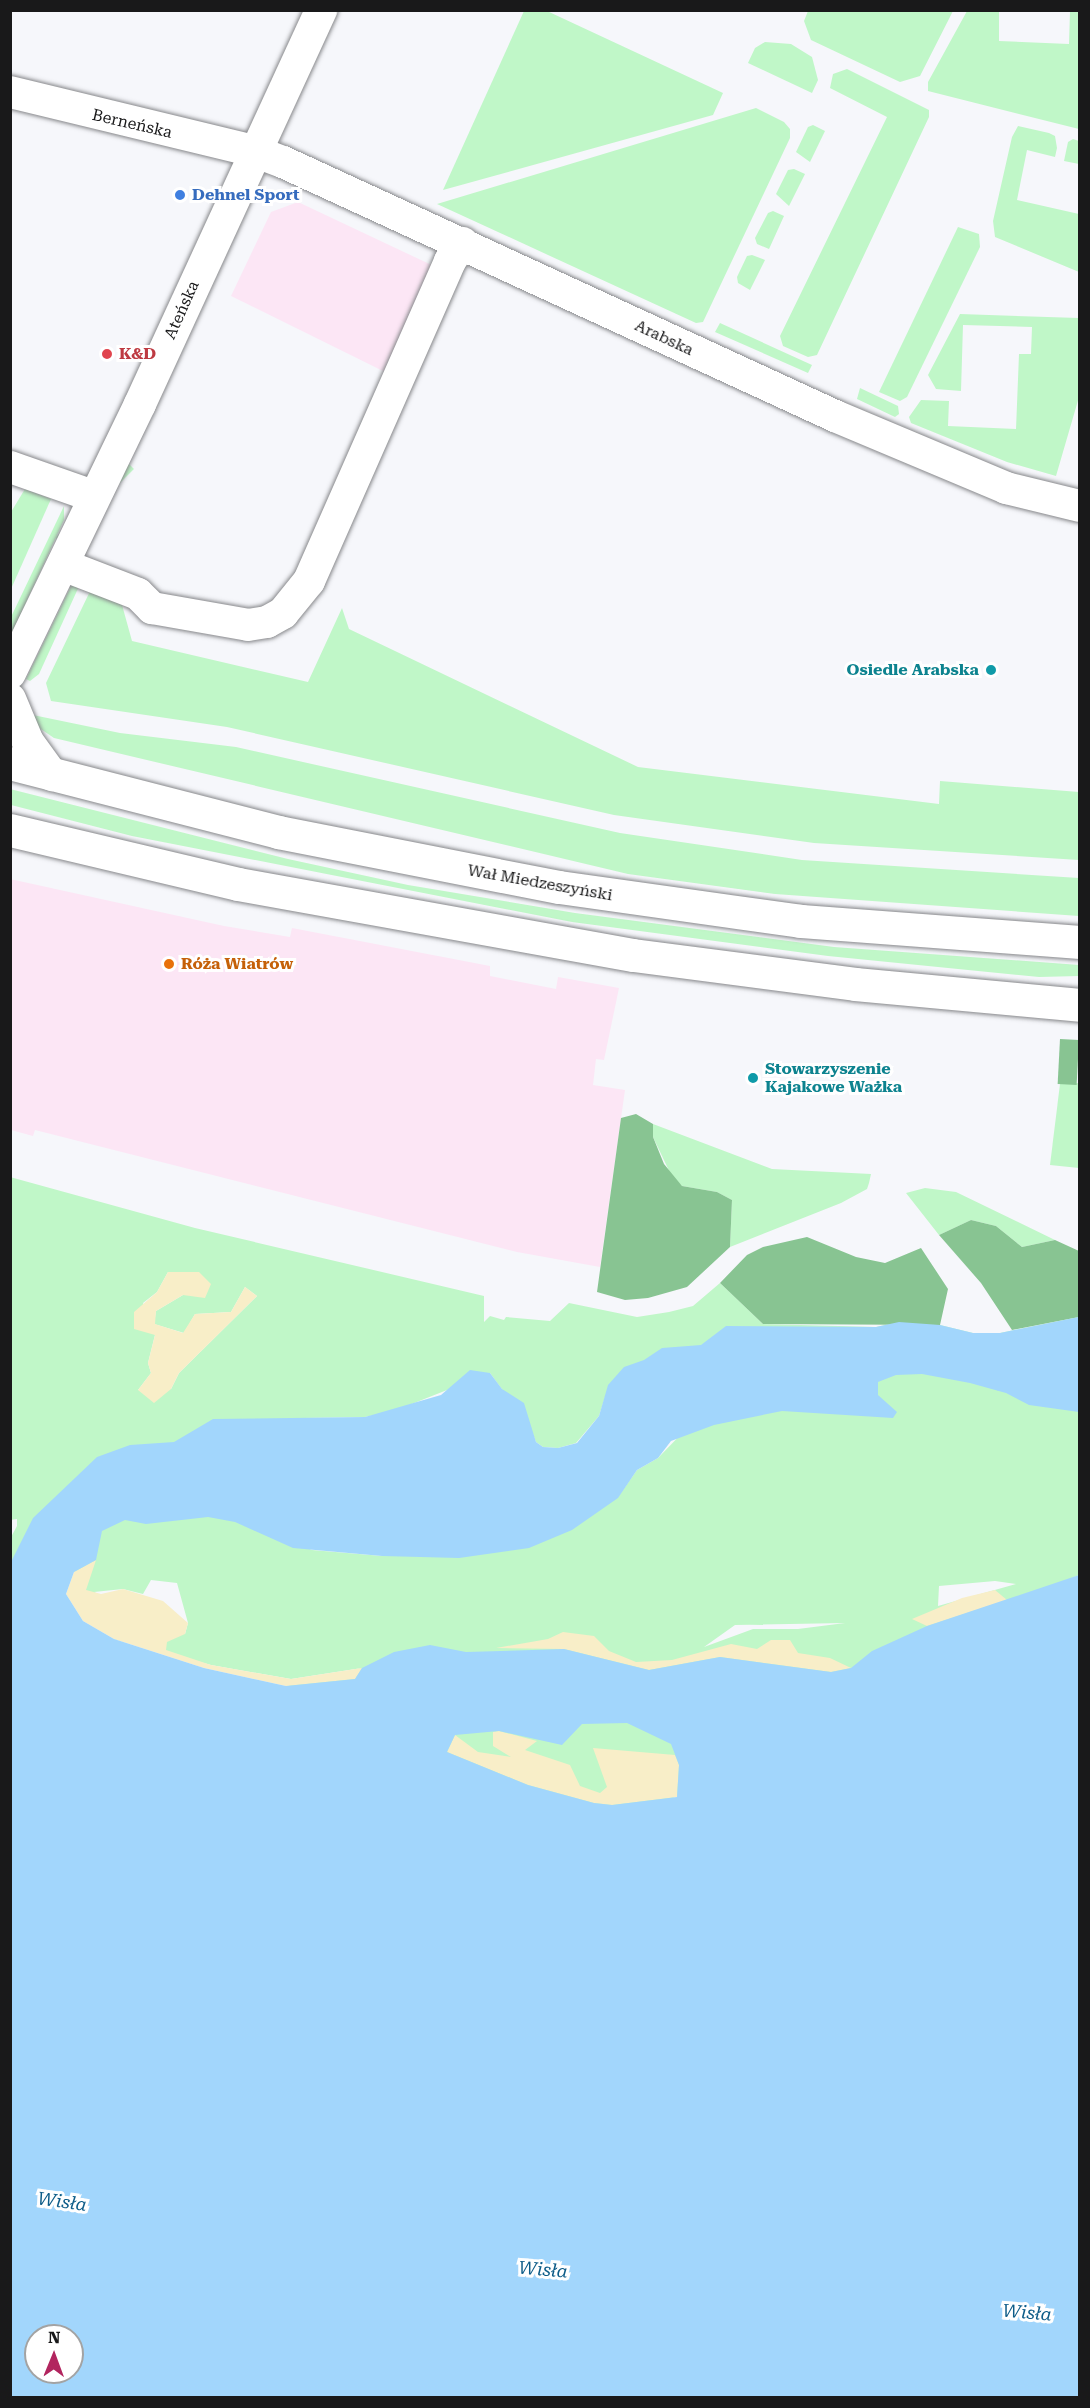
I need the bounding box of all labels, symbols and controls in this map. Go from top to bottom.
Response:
street label: Berneńska [90,105,174,143]
place label: Dehnel Sport [192,185,300,205]
marker: Dehnel Sport [173,188,187,202]
street label: Ateńska [161,278,203,342]
street label: Arabska [632,316,696,360]
place label: K&D [119,344,156,364]
marker: K&D [100,347,114,361]
place label: Osiedle Arabska [847,660,979,680]
marker: Osiedle Arabska [984,663,998,677]
street label: Wał Miedzeszyński [466,861,614,905]
place label: Róża Wiatrów [181,954,293,974]
marker: Róża Wiatrów [162,957,176,971]
place label: Stowarzyszenie Kajakowe Ważka [765,1059,902,1097]
marker: Stowarzyszenie Kajakowe Ważka [746,1071,760,1085]
water label: Wisła [36,2188,88,2216]
water label: Wisła [517,2257,569,2283]
water label: Wisła [1001,2300,1053,2326]
north arrow [24,2324,84,2384]
text: N [48,2328,61,2347]

